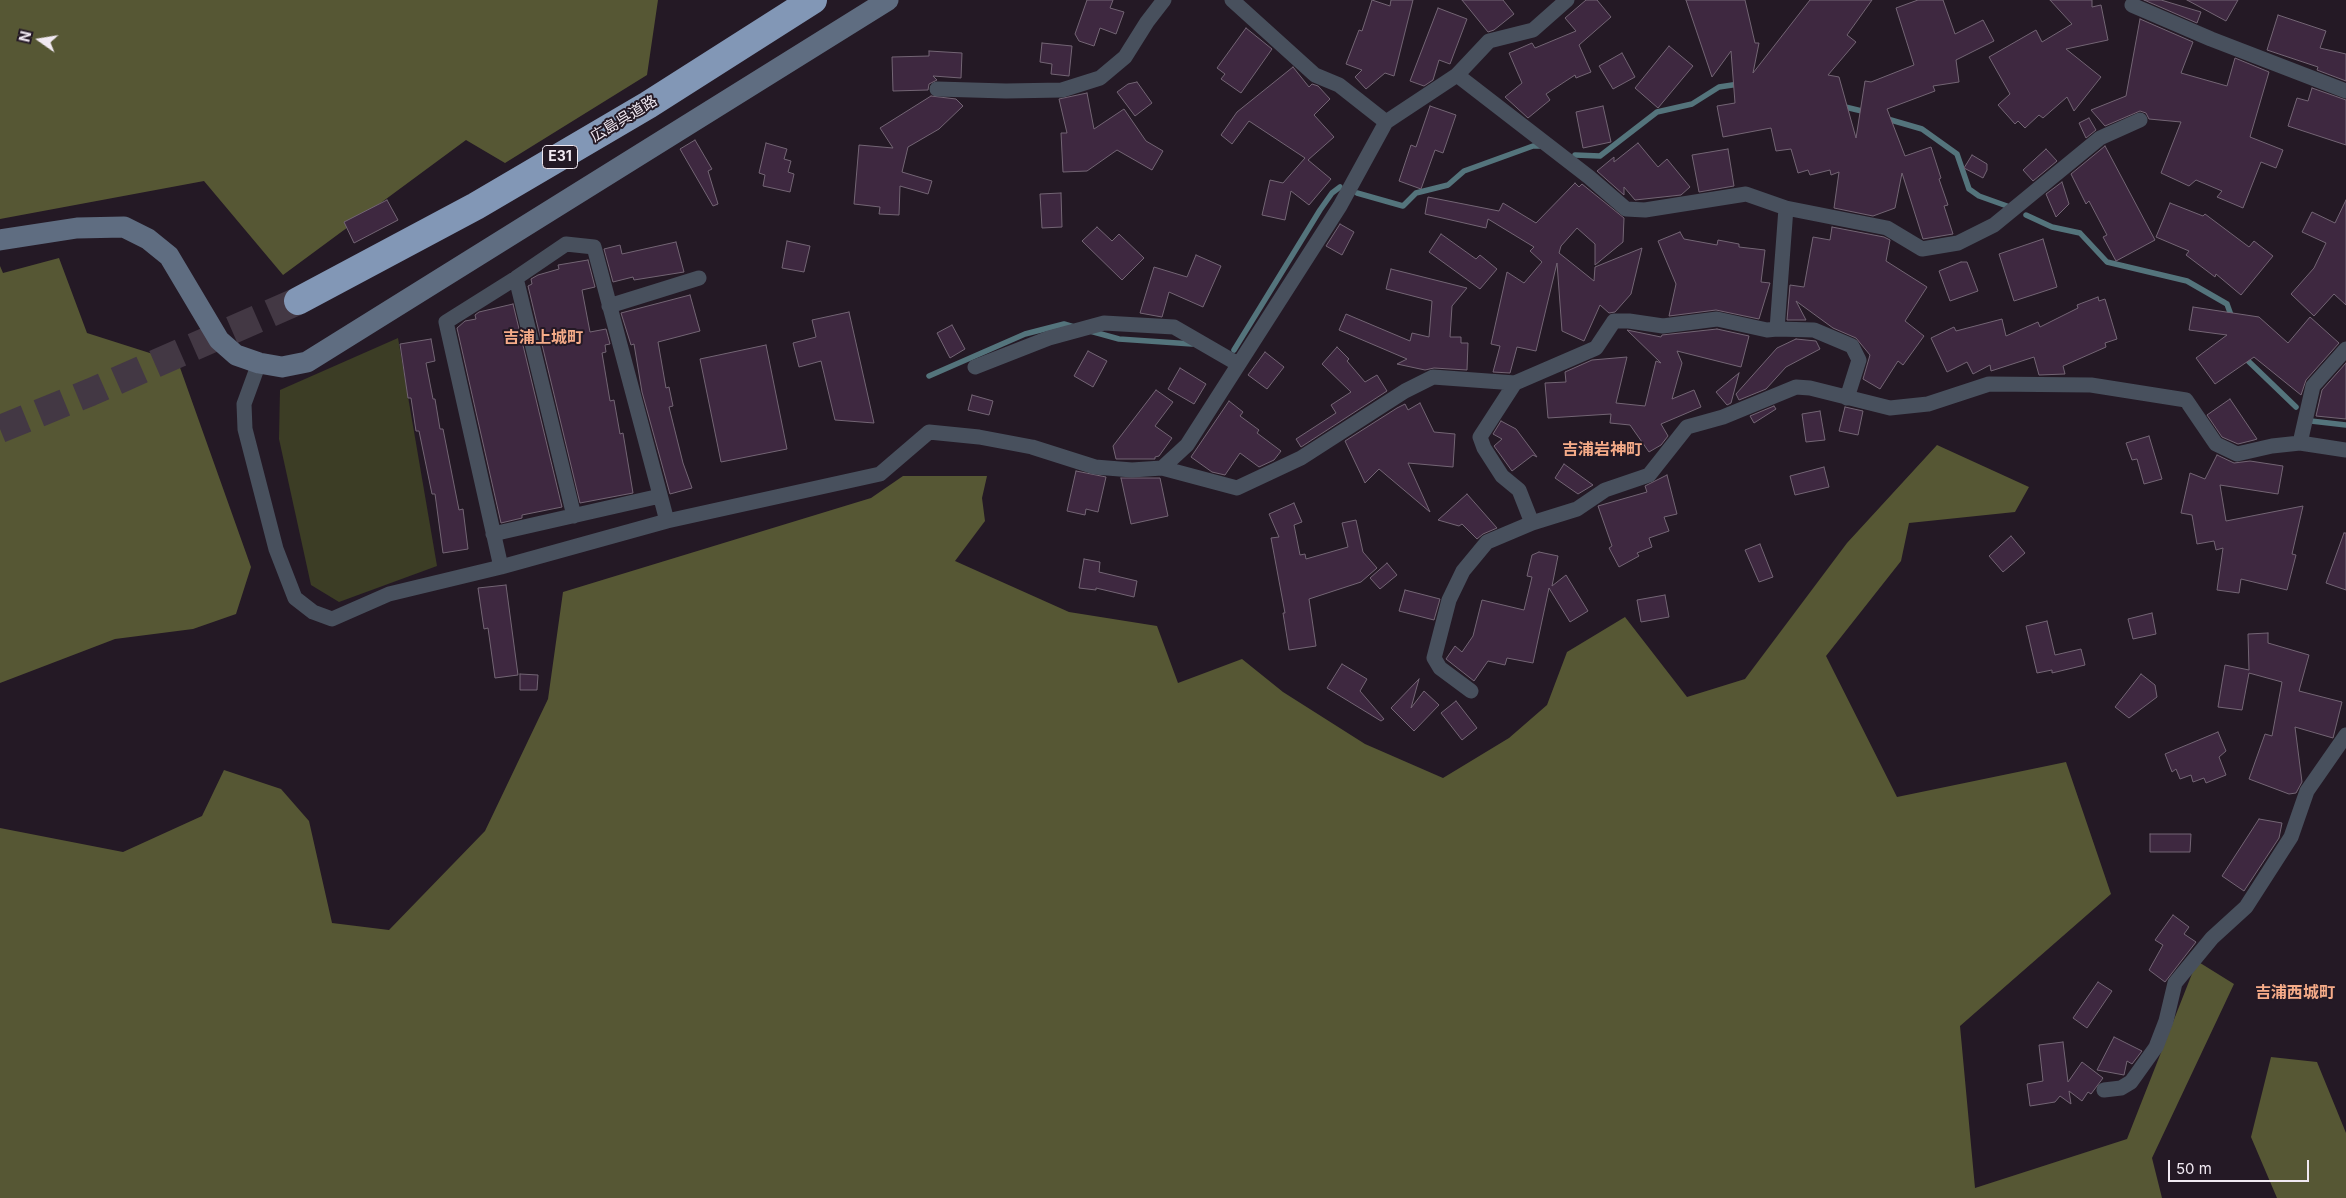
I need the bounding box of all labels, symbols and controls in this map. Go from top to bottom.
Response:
north arrow [15,15,65,65]
text: N [15,29,34,44]
street label: 広島呉道路 [587,92,661,146]
road number: E31 [542,146,578,168]
district label: 吉浦上城町 [503,328,583,348]
district label: 吉浦岩神町 [1562,440,1642,460]
district label: 吉浦西城町 [2255,983,2335,1003]
scale bar [2171,1150,2312,1182]
text: 50 m [2176,1159,2212,1178]

